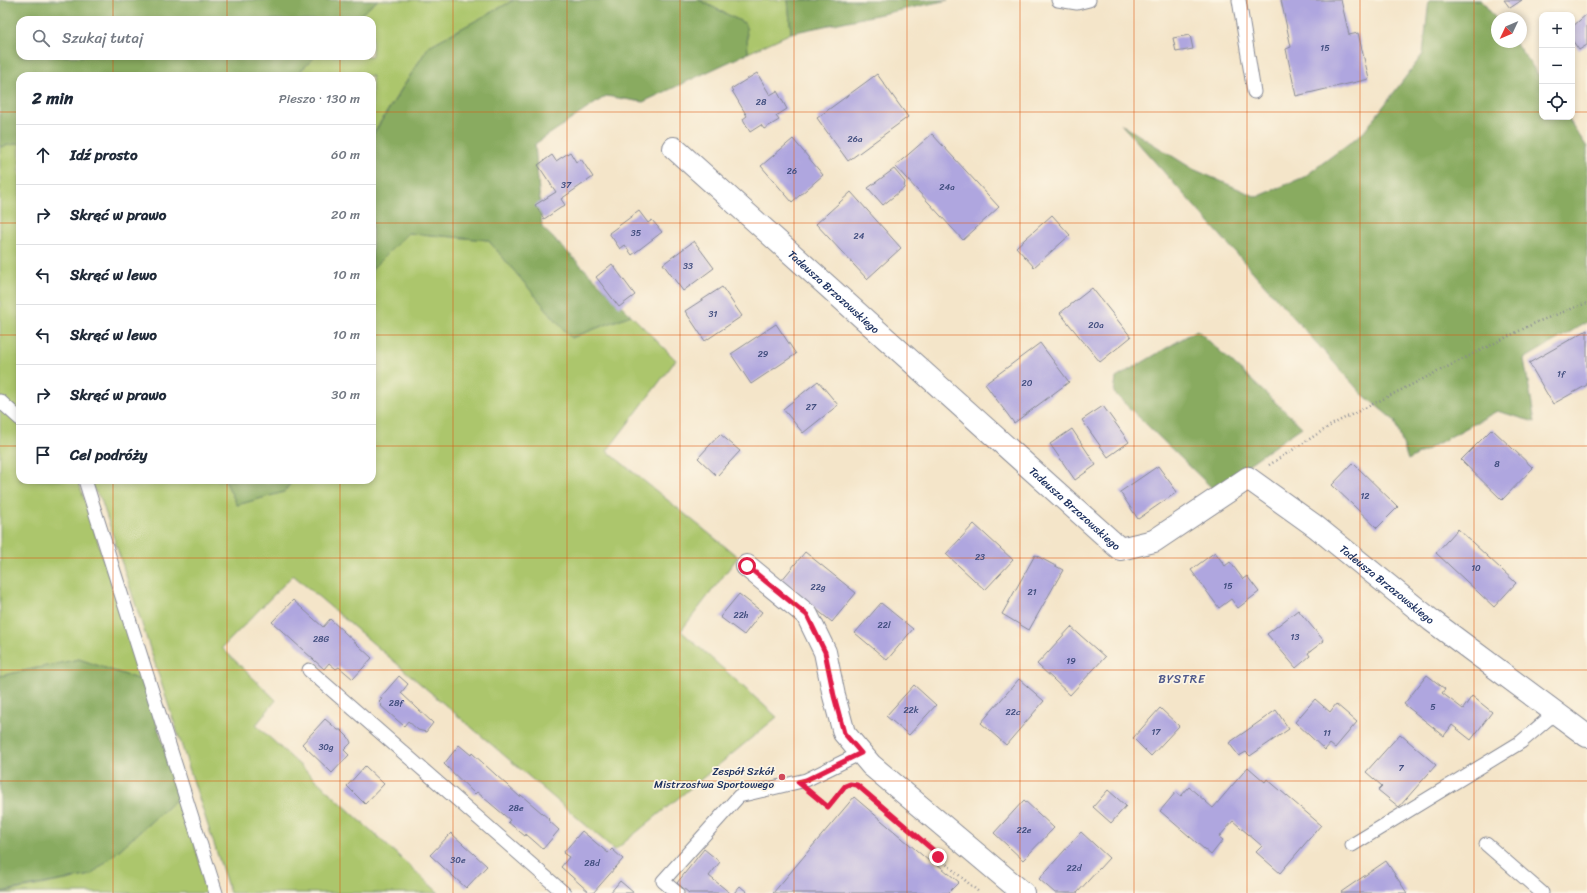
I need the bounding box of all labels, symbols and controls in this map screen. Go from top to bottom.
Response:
north arrow [1491,12,1527,48]
map controls [1539,12,1575,120]
button: + [1539,12,1575,48]
search box [16,16,376,60]
text: Szukaj tutaj [62,25,143,51]
icon: search [30,27,52,49]
house number: 15 [1320,40,1330,56]
button: − [1539,48,1575,84]
text: 2 min [32,83,73,113]
button: locate [1539,84,1575,120]
text: Pieszo · 130 m [279,87,360,110]
house number: 28 [756,94,767,110]
house number: 26a [848,131,863,147]
text: Idź prosto [70,142,138,168]
text: 60 m [331,143,360,166]
icon: ahead [32,144,54,166]
house number: 26 [787,163,797,179]
house number: 37 [561,177,572,193]
house number: 24a [939,179,955,195]
text: Skręć w prawo [70,202,166,228]
text: 20 m [331,203,360,226]
icon: right [32,204,54,226]
house number: 35 [631,225,642,241]
house number: 24 [854,228,865,244]
street label: Tadeusza Brzozowskiego [784,245,885,339]
house number: 33 [683,258,693,274]
text: Skręć w lewo [70,262,157,288]
text: 10 m [333,263,360,286]
icon: left [32,264,54,286]
house number: 31 [709,306,718,322]
house number: 20a [1088,317,1104,333]
text: Skręć w lewo [70,322,157,348]
text: 10 m [333,323,360,346]
icon: left [32,324,54,346]
house number: 29 [758,346,769,362]
house number: 1f [1557,366,1567,382]
house number: 20 [1022,375,1033,391]
text: Skręć w prawo [70,382,166,408]
text: 30 m [331,383,360,406]
icon: right [32,384,54,406]
house number: 27 [806,399,817,415]
text: Cel podróży [70,442,147,468]
icon: arrive [32,444,54,466]
house number: 8 [1494,456,1500,472]
street label: Tadeusza Brzozowskiego [1025,462,1125,555]
house number: 12 [1360,488,1370,504]
street label: Tadeusza Brzozowskiego [1335,540,1439,629]
house number: 23 [975,549,985,565]
route start [738,557,756,575]
house number: 10 [1471,560,1481,576]
house number: 15 [1223,578,1233,594]
house number: 22g [811,579,826,595]
house number: 21 [1027,584,1037,600]
house number: 22h [733,607,749,623]
house number: 22l [878,617,891,633]
house number: 13 [1291,629,1299,645]
house number: 28G [313,631,330,647]
house number: 19 [1066,653,1076,669]
district label: BYSTRE [1158,668,1206,690]
house number: 28f [389,695,405,711]
house number: 5 [1430,699,1436,715]
house number: 22k [903,702,919,718]
house number: 22c [1006,704,1021,720]
house number: 17 [1151,724,1161,740]
house number: 11 [1323,725,1331,741]
house number: 30g [318,739,334,755]
house number: 7 [1398,760,1404,776]
place label: Zespół Szkół Mistrzostwa Sportowego [654,762,775,794]
marker: Zespół Szkół Mistrzostwa Sportowego [777,772,787,782]
house number: 28e [508,800,524,816]
house number: 22e [1016,822,1032,838]
route end [929,848,947,866]
house number: 30e [450,852,466,868]
house number: 28d [584,855,601,871]
house number: 22d [1066,860,1083,876]

